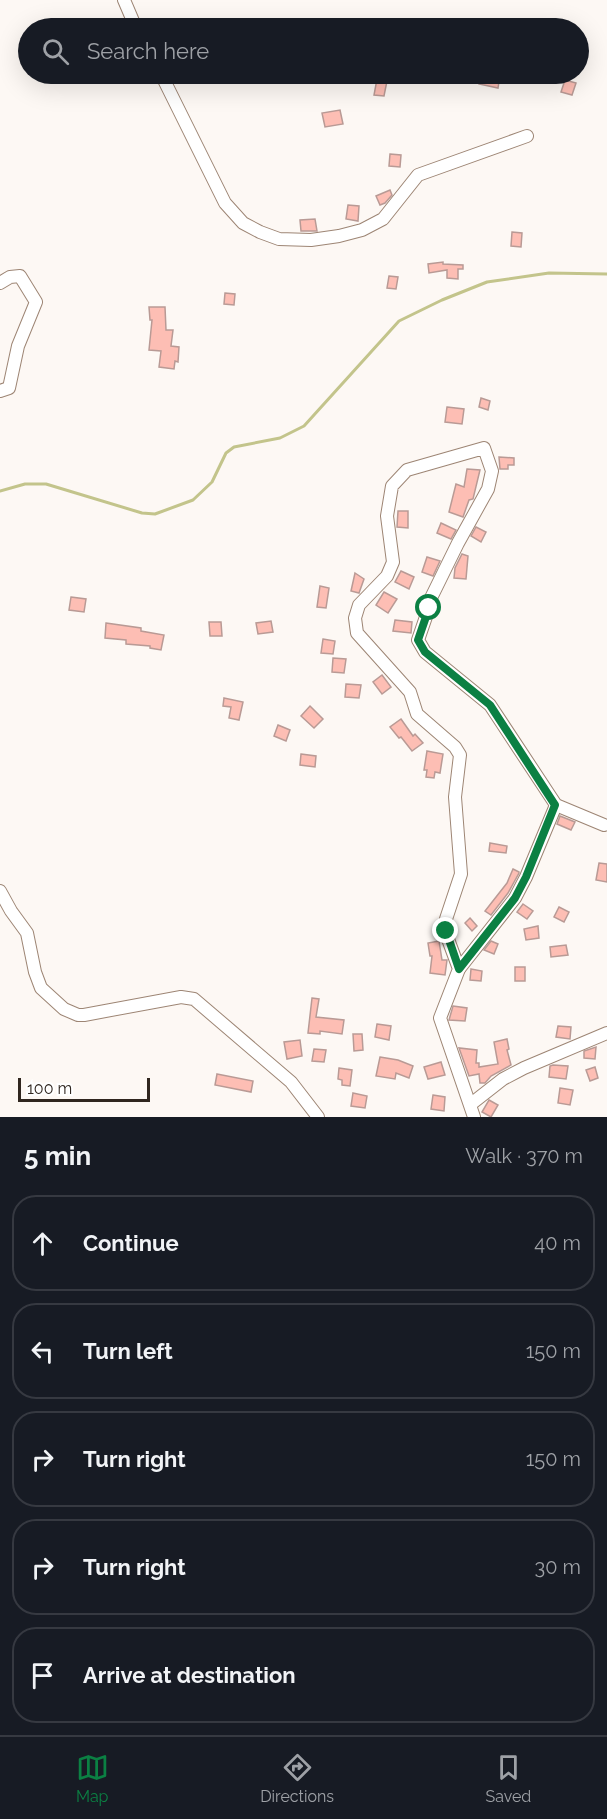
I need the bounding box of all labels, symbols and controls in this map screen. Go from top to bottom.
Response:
search box [18,18,589,84]
icon: search [39,35,72,68]
text: Search here [87,38,209,64]
route start [415,594,441,620]
route end [432,917,458,943]
scale bar [18,1075,150,1102]
text: 100 m [27,1079,72,1098]
text: 5 min [24,1141,91,1171]
text: Walk · 370 m [465,1144,583,1168]
icon: ahead [26,1227,59,1260]
text: Continue [83,1230,179,1256]
text: 40 m [534,1231,581,1255]
icon: left [26,1335,59,1368]
text: Turn left [83,1338,173,1364]
text: 150 m [526,1339,581,1363]
icon: right [26,1443,59,1476]
text: Turn right [83,1446,186,1472]
text: 150 m [526,1447,581,1471]
icon: right [26,1551,59,1584]
text: Turn right [83,1554,186,1580]
text: 30 m [535,1555,581,1579]
icon: arrive [26,1659,59,1692]
text: Arrive at destination [83,1662,296,1688]
tab: Map [76,1751,109,1806]
tab: Directions [260,1751,334,1806]
tab: Saved [485,1751,531,1806]

